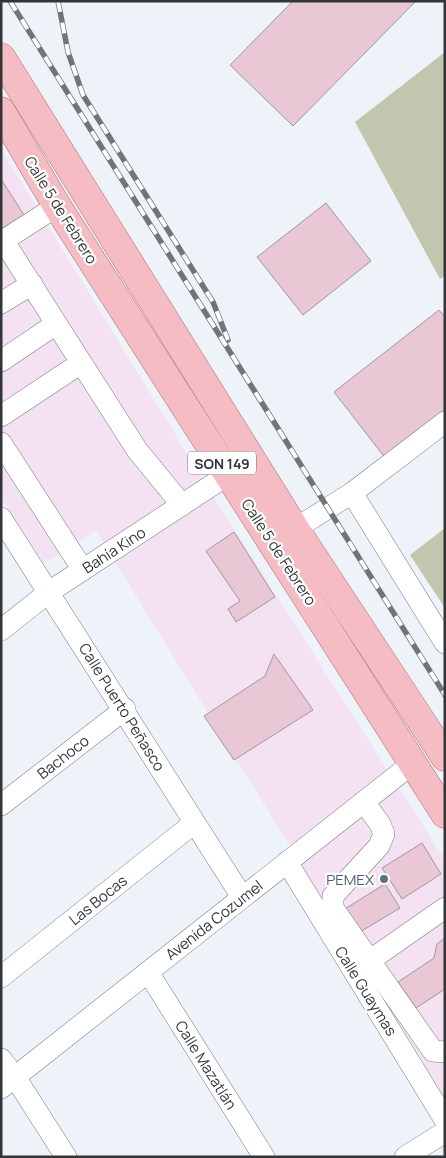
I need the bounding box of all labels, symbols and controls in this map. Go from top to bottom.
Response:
street label: Calle 5 de Febrero [19,152,103,268]
road number: SON 149 [188,452,256,474]
street label: Calle 5 de Febrero [237,495,321,610]
street label: Bahía Kino [78,522,150,578]
street label: Calle Puerto Peñasco [74,639,170,775]
street label: Bachoco [33,730,93,784]
place label: PEMEX [326,869,374,890]
street label: Las Bocas [64,870,132,930]
marker: PEMEX [378,873,390,885]
street label: Avenida Cozumel [161,875,267,965]
street label: Calle Guaymas [330,942,402,1040]
street label: Calle Mazatlán [170,1016,242,1114]

